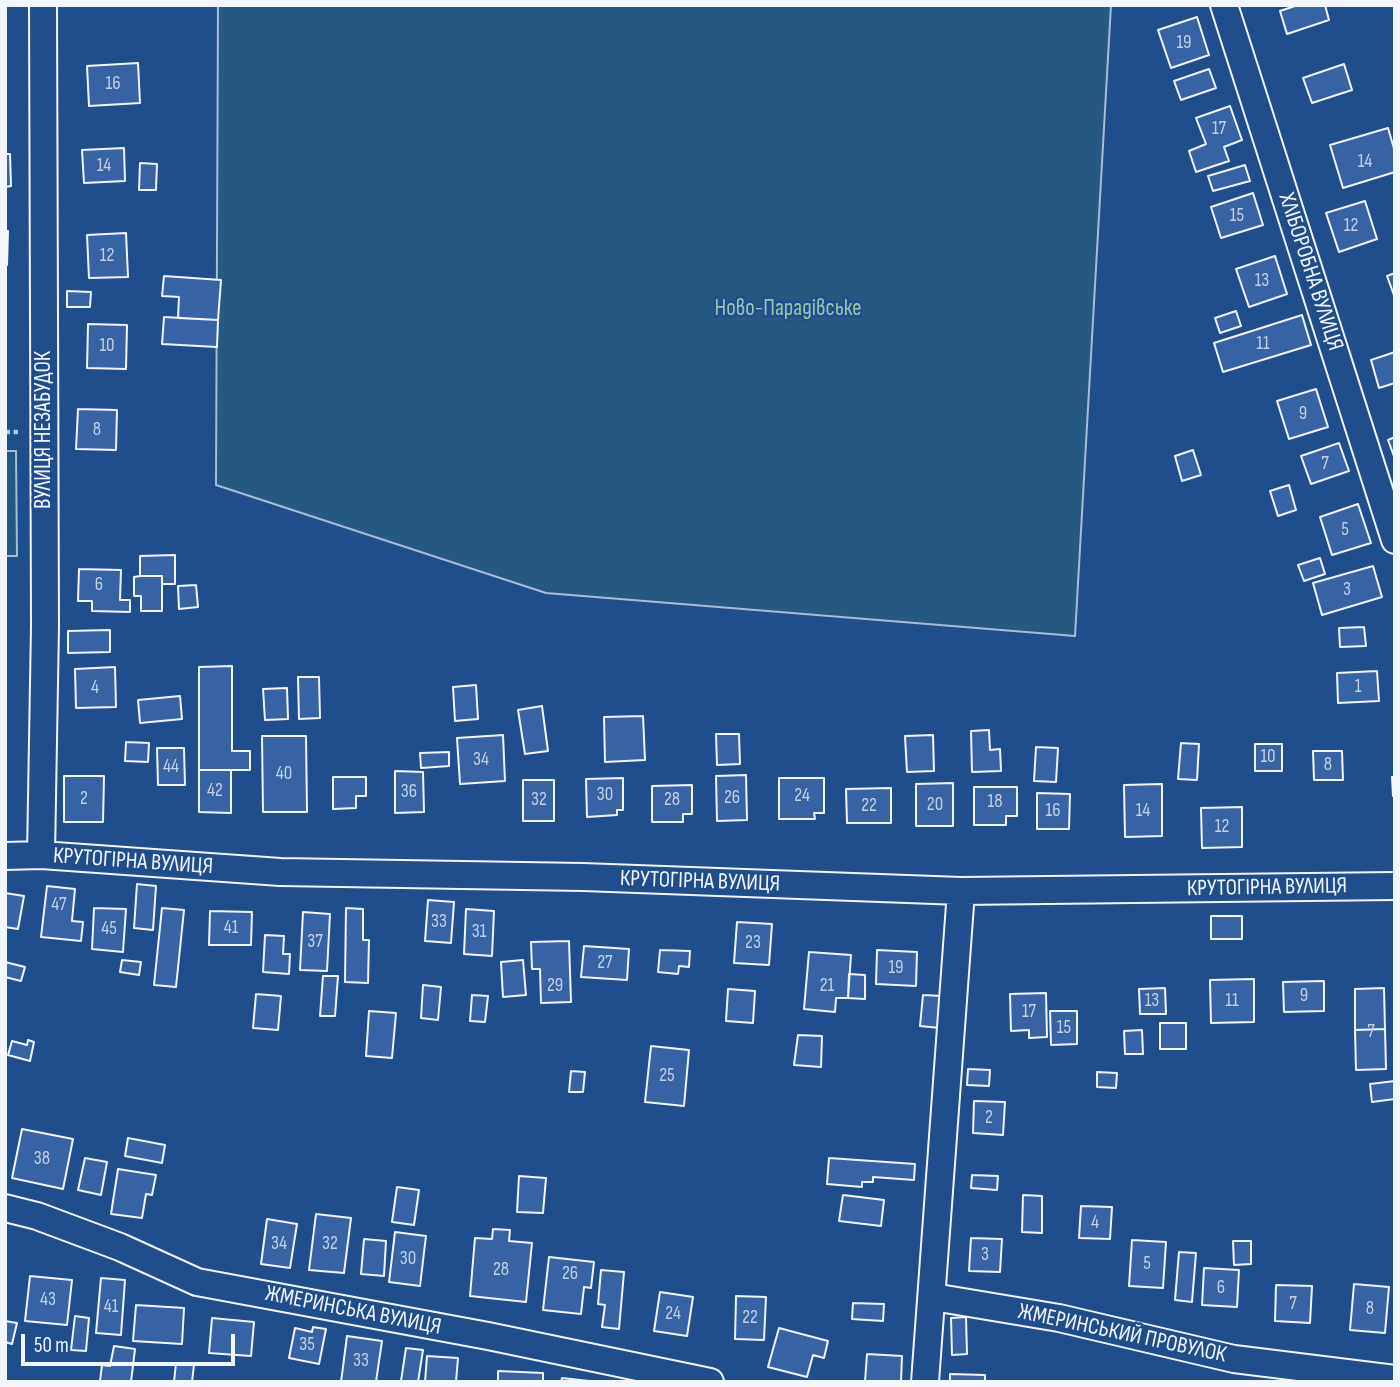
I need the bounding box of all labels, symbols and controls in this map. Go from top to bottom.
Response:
house number: 19 [1176,32,1192,54]
house number: 16 [106,73,120,95]
house number: 17 [1212,118,1226,140]
house number: 14 [1358,151,1372,173]
house number: 14 [97,155,111,177]
street label: ХЛІБОРОБНА ВУЛИЦЯ [1272,190,1348,354]
house number: 15 [1230,205,1244,227]
house number: 12 [1344,215,1358,237]
house number: 12 [100,245,114,267]
house number: 13 [1255,270,1269,292]
park label: Ново-Парадівське [714,295,862,323]
house number: 11 [1256,333,1270,355]
house number: 10 [99,335,115,357]
street label: ВУЛИЦЯ НЕЗАБУДОК [30,351,58,509]
house number: 9 [1299,403,1307,425]
house number: 8 [93,419,101,441]
house number: 7 [1321,453,1329,475]
house number: 5 [1341,519,1349,541]
house number: 6 [95,574,103,596]
house number: 3 [1343,579,1351,601]
house number: 1 [1355,676,1361,698]
house number: 4 [91,677,99,699]
house number: 10 [1260,746,1276,768]
house number: 34 [473,749,489,771]
house number: 8 [1324,754,1332,776]
house number: 44 [163,756,179,778]
house number: 40 [276,763,292,785]
house number: 42 [207,780,223,802]
house number: 36 [401,781,417,803]
house number: 30 [597,784,613,806]
house number: 24 [794,785,810,807]
house number: 26 [724,787,740,809]
house number: 2 [80,788,88,810]
house number: 32 [531,789,547,811]
house number: 28 [664,789,680,811]
house number: 18 [988,791,1002,813]
house number: 20 [927,794,943,816]
house number: 22 [861,795,877,817]
house number: 16 [1046,800,1060,822]
house number: 14 [1136,800,1150,822]
house number: 12 [1215,816,1229,838]
street label: КРУТОГІРНА ВУЛИЦЯ [52,843,214,881]
street label: КРУТОГІРНА ВУЛИЦЯ [620,865,780,899]
street label: КРУТОГІРНА ВУЛИЦЯ [1187,873,1347,903]
house number: 47 [51,894,67,916]
house number: 33 [431,911,447,933]
house number: 41 [224,917,238,939]
house number: 45 [101,918,117,940]
house number: 31 [472,921,486,943]
house number: 37 [307,931,323,953]
house number: 23 [745,932,761,954]
house number: 27 [597,952,613,974]
house number: 19 [888,957,904,979]
house number: 29 [547,975,563,997]
house number: 21 [820,975,834,997]
house number: 9 [1300,985,1308,1007]
house number: 13 [1145,990,1159,1012]
house number: 11 [1225,990,1239,1012]
house number: 17 [1022,1001,1036,1023]
house number: 15 [1057,1017,1071,1039]
house number: 7 [1367,1021,1375,1043]
house number: 25 [659,1065,675,1087]
house number: 2 [985,1107,993,1129]
house number: 38 [34,1148,50,1170]
house number: 4 [1091,1212,1099,1234]
house number: 34 [271,1233,287,1255]
house number: 32 [322,1233,338,1255]
house number: 3 [981,1244,989,1266]
house number: 30 [400,1248,416,1270]
house number: 5 [1143,1253,1151,1275]
house number: 28 [493,1259,509,1281]
house number: 26 [562,1263,578,1285]
house number: 6 [1217,1277,1225,1299]
street label: ЖМЕРИНСЬКА ВУЛИЦЯ [263,1280,443,1342]
house number: 43 [40,1289,56,1311]
house number: 7 [1289,1293,1297,1315]
house number: 41 [104,1296,118,1318]
street label: ЖМЕРИНСЬКИЙ ПРОВУЛОК [1015,1298,1229,1370]
house number: 8 [1366,1298,1374,1320]
house number: 24 [665,1303,681,1325]
house number: 22 [742,1307,758,1329]
scale bar [24,1320,238,1364]
text: 50 m [34,1333,69,1358]
house number: 35 [299,1334,315,1356]
house number: 33 [353,1350,369,1372]

